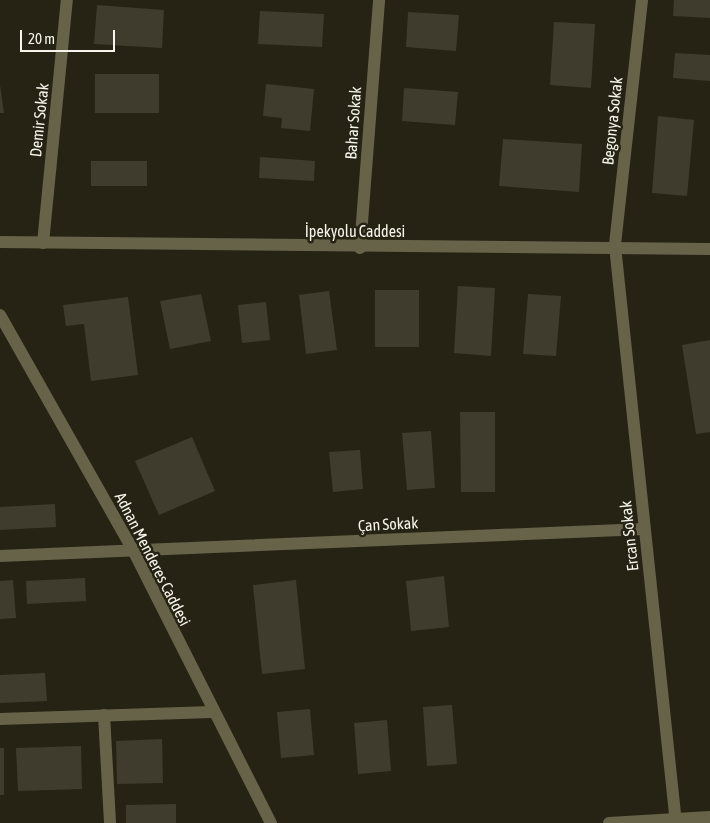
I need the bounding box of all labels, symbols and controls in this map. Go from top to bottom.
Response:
scale bar [22,20,118,52]
text: 20 m [28,30,55,47]
street label: Begonya Sokak [598,76,626,166]
street label: Demir Sokak [26,82,52,158]
street label: Bahar Sokak [341,86,365,160]
street label: İpekyolu Caddesi [305,221,405,241]
street label: Adnan Menderes Caddesi [111,489,195,629]
street label: Ercan Sokak [616,500,642,572]
street label: Çan Sokak [357,513,419,535]

